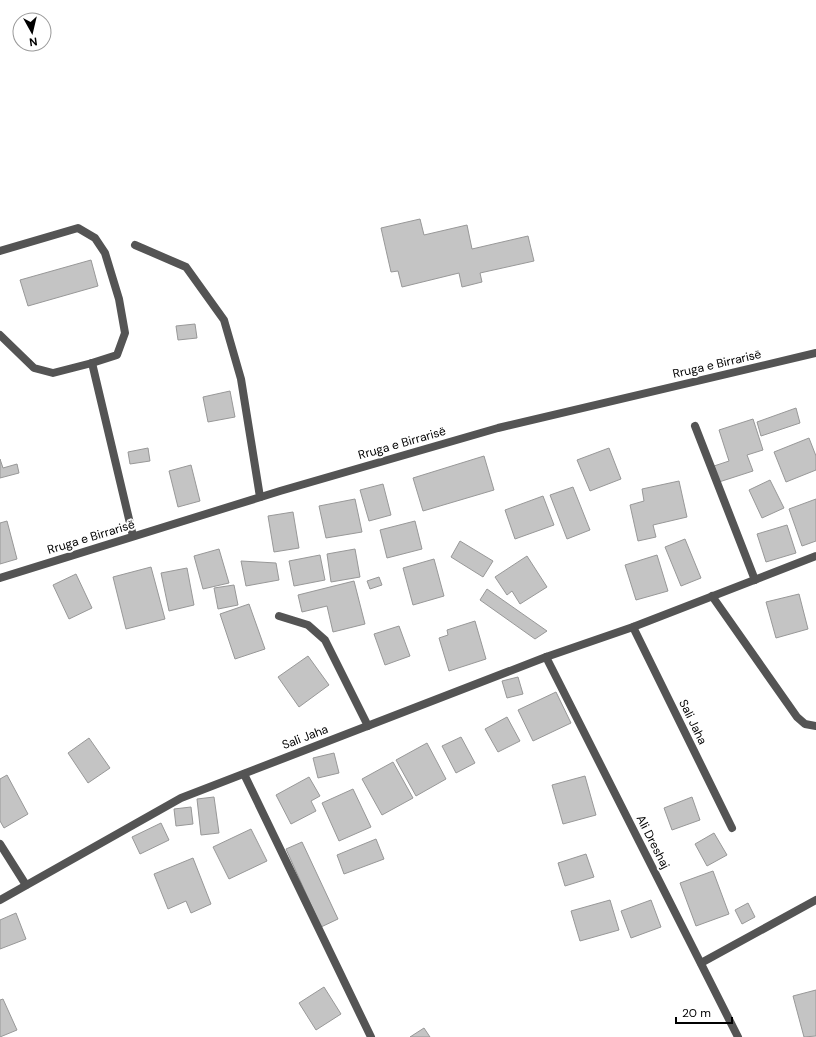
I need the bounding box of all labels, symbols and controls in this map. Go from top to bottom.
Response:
north arrow [12,12,52,52]
text: N [28,34,38,49]
street label: Rruga e Birrarisë [671,346,763,382]
street label: Rruga e Birrarisë [356,423,448,463]
street label: Rruga e Birrarisë [45,516,137,558]
street label: Sali Jaha [675,697,711,747]
street label: Sali Jaha [280,721,330,753]
street label: Ali Dreshaj [633,812,673,872]
scale bar [676,999,732,1025]
text: 20 m [682,1005,711,1021]

